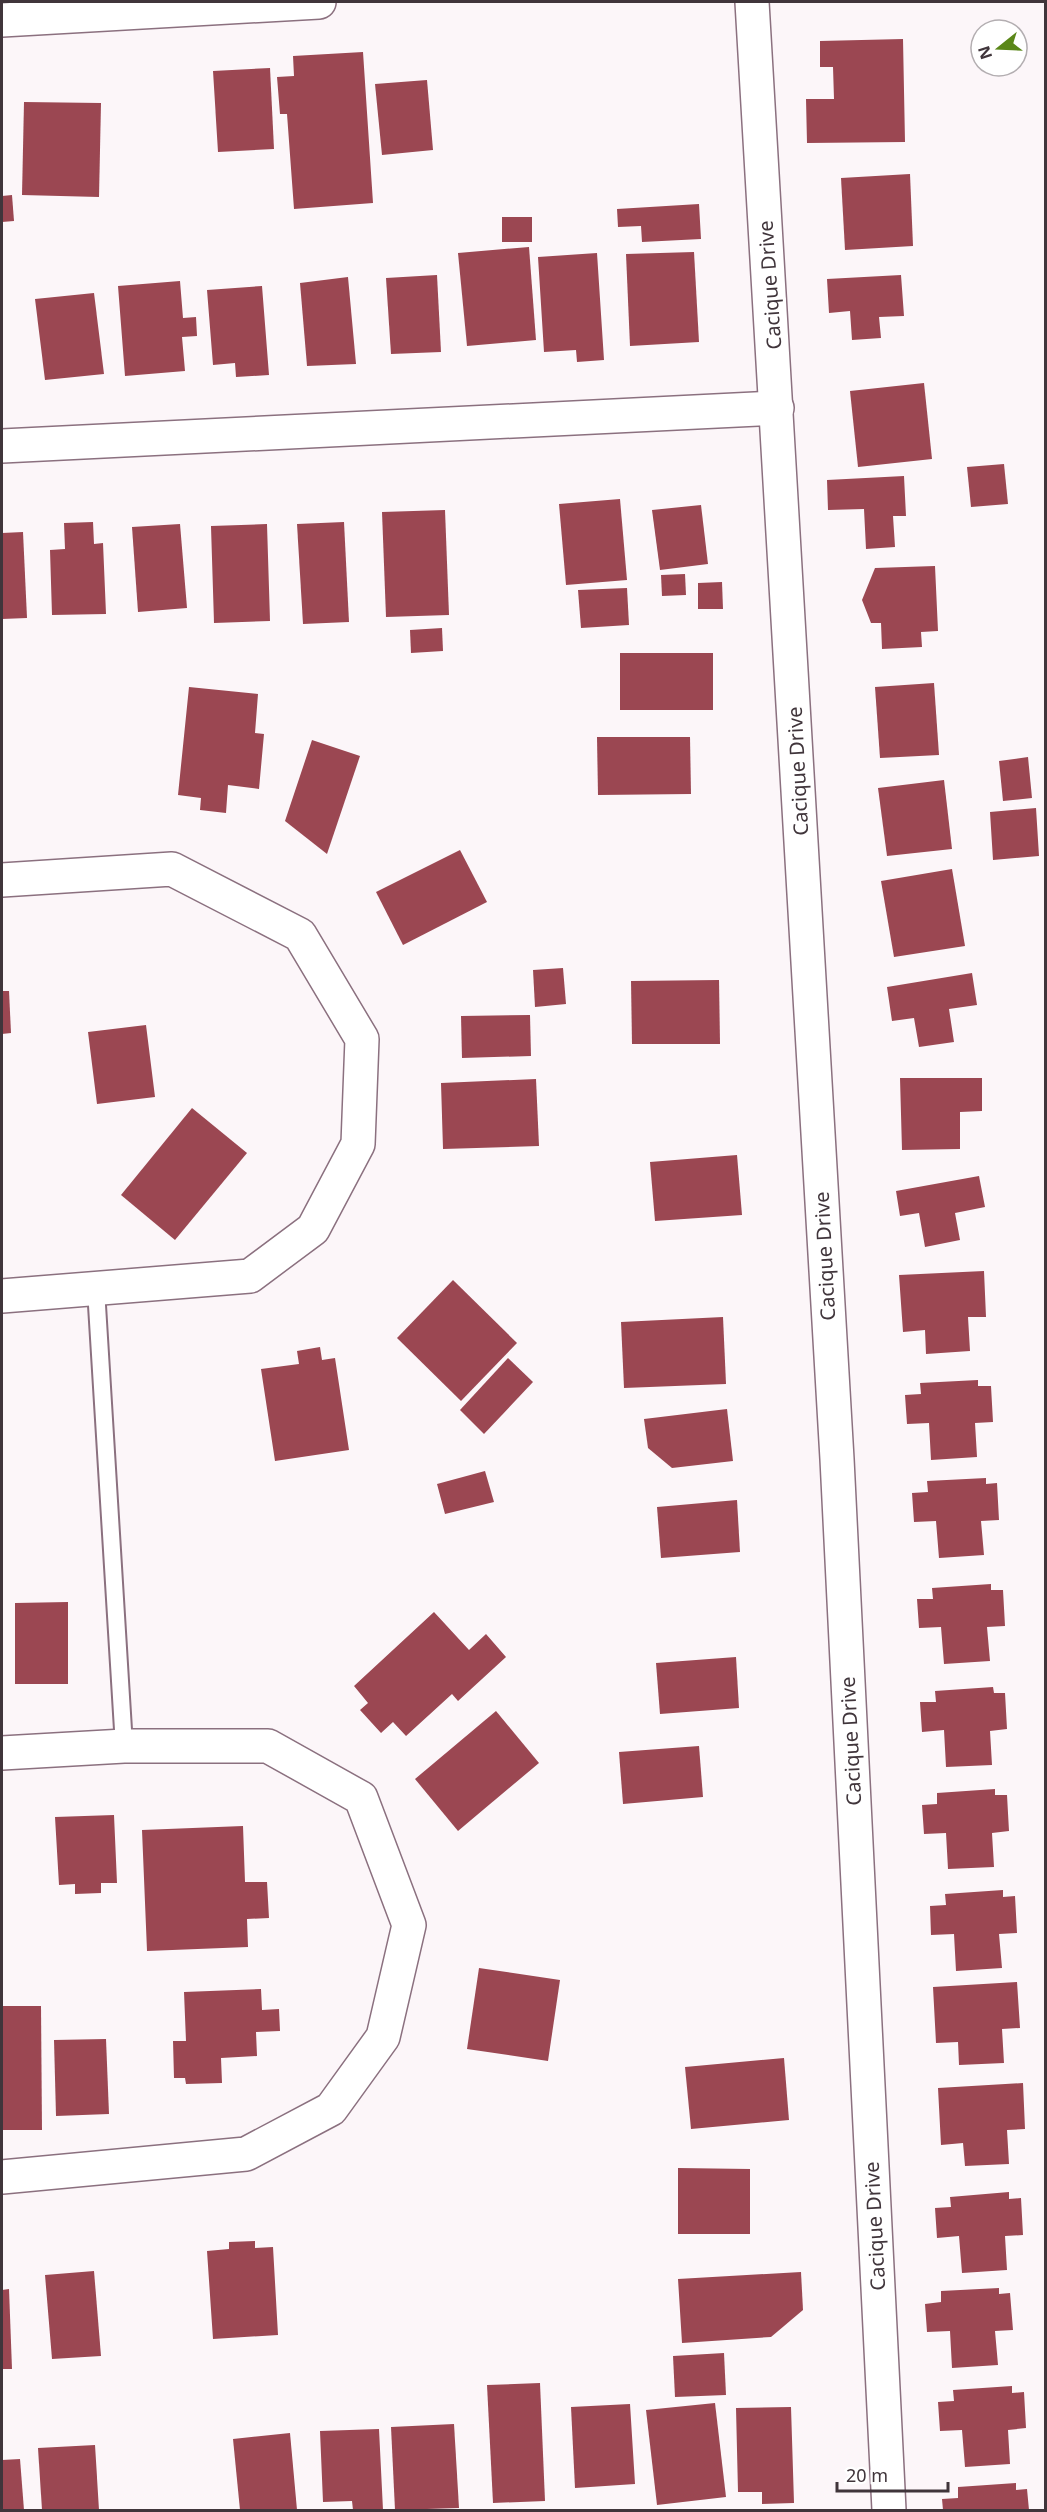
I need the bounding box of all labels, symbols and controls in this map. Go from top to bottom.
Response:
north arrow [969,18,1029,78]
text: N [972,43,997,62]
street label: Cacique Drive [752,220,787,350]
street label: Cacique Drive [781,706,814,836]
street label: Cacique Drive [808,1191,841,1321]
street label: Cacique Drive [834,1676,867,1806]
street label: Cacique Drive [858,2161,891,2291]
scale bar [837,2455,948,2493]
text: 20 m [846,2463,888,2487]

